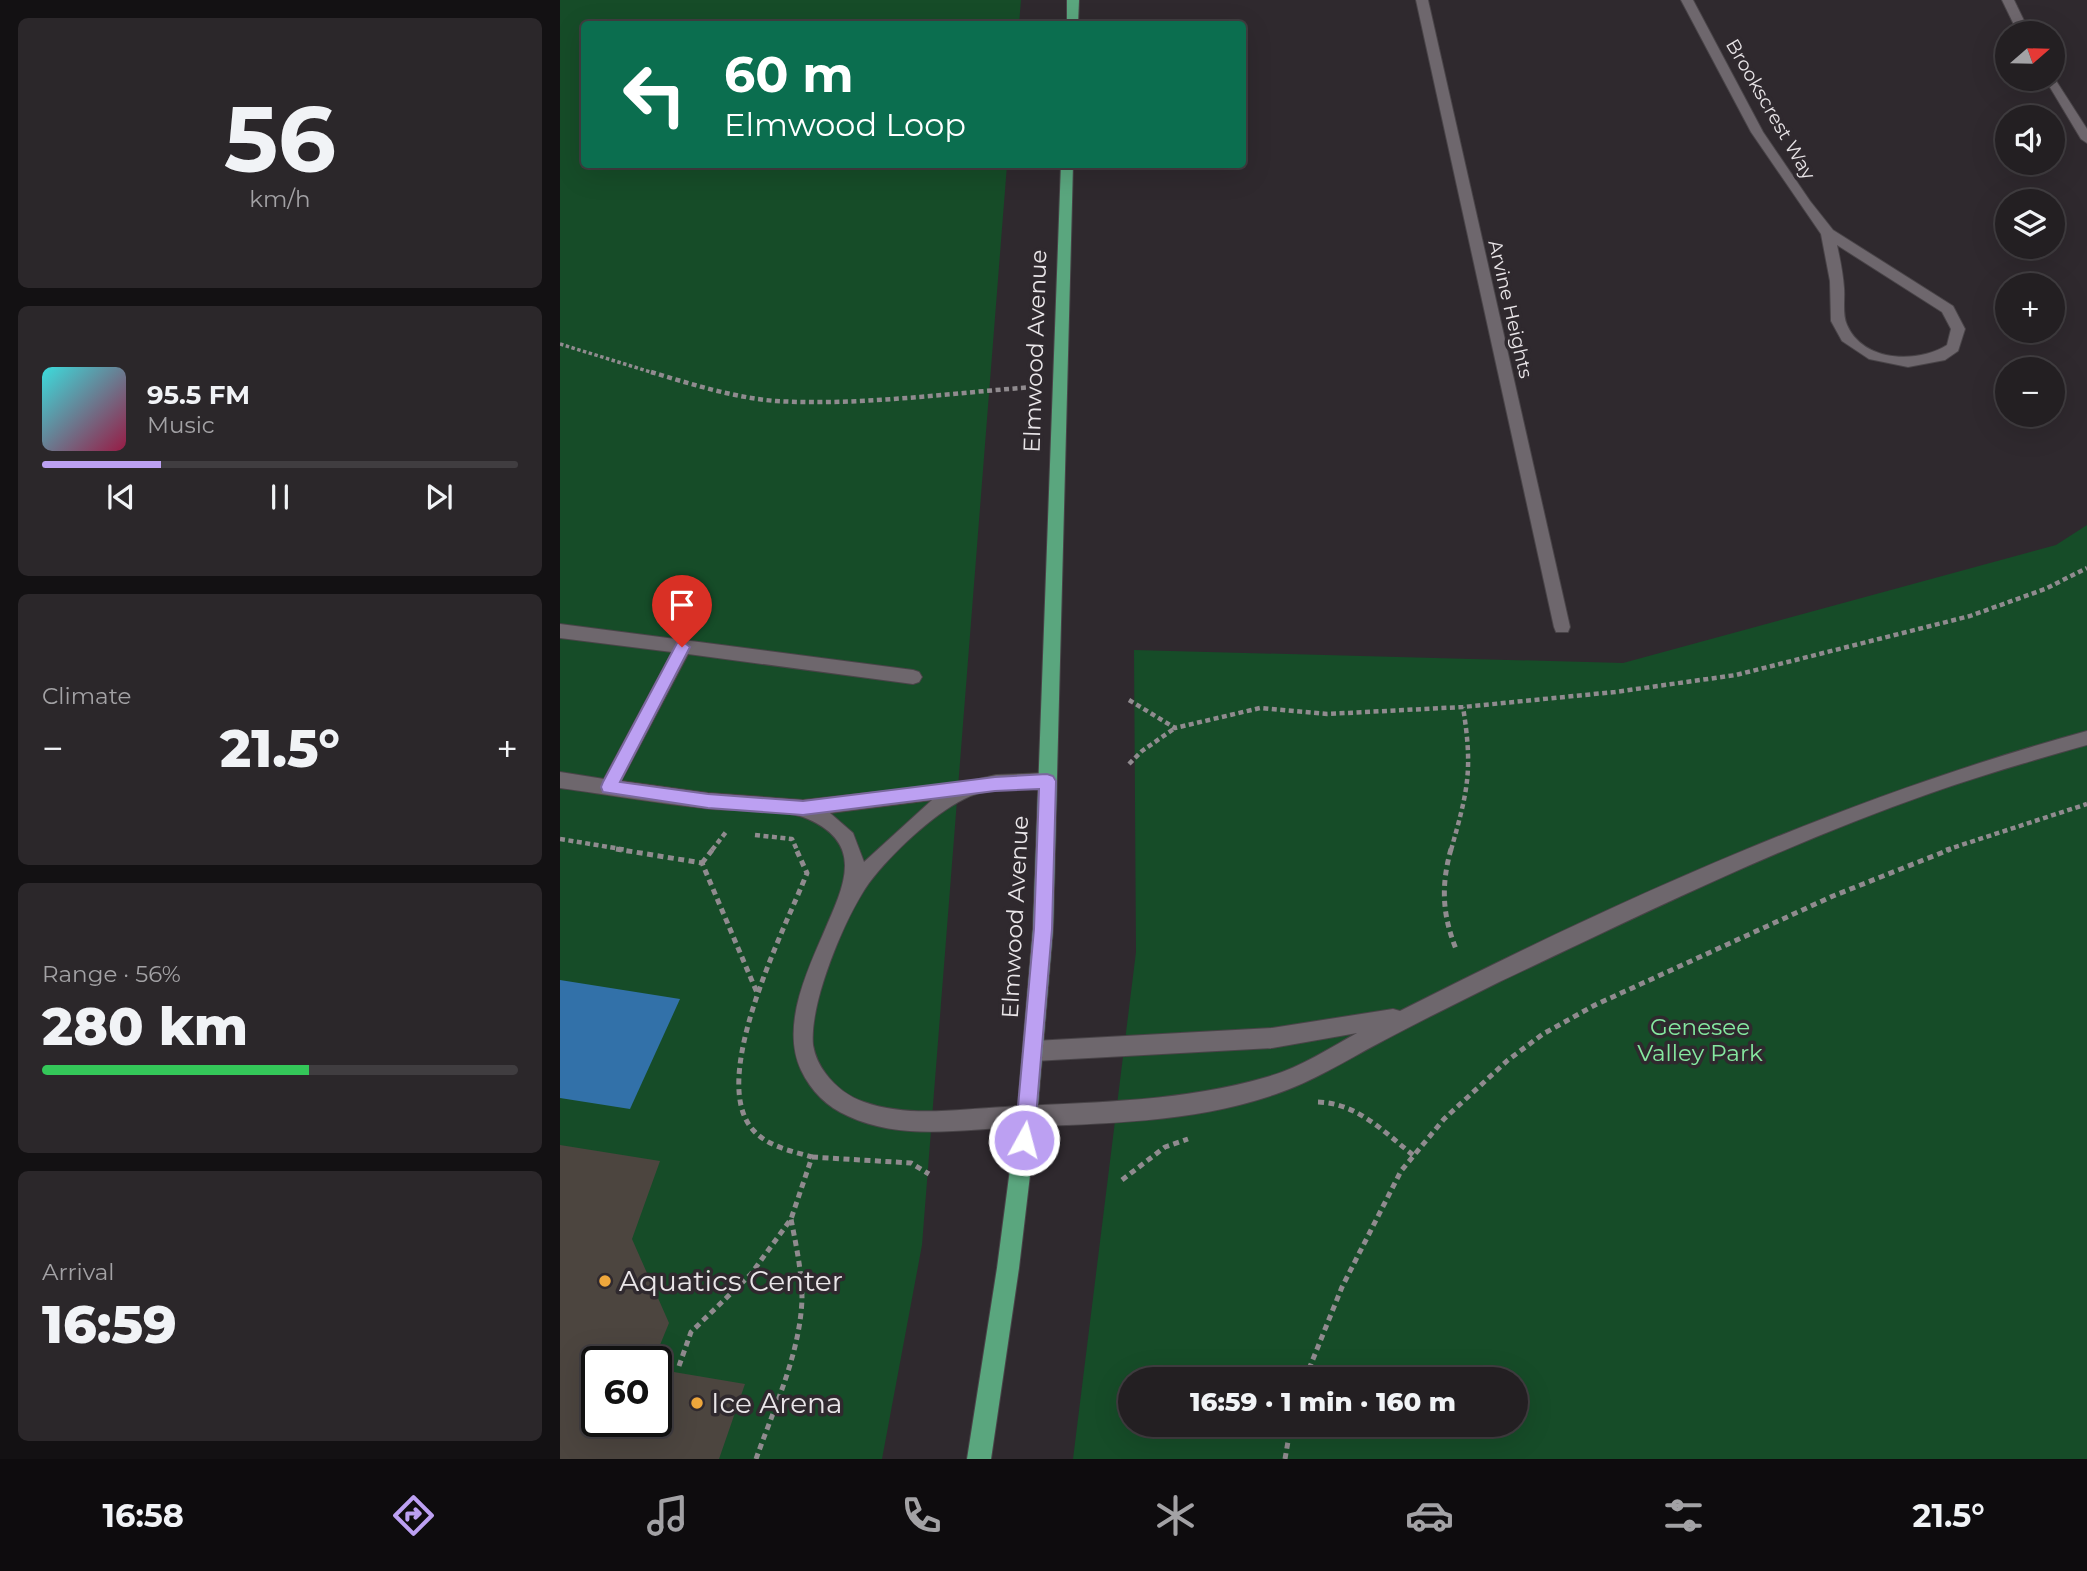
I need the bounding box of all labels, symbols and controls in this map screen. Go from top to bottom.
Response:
north arrow [1995,21,2065,91]
map controls [1995,21,2065,427]
street label: Brookscrest Way [1721,35,1821,184]
text: 60 m [724,45,854,104]
icon: left [609,49,700,140]
text: 56 [224,84,336,195]
text: Elmwood Loop [724,105,966,144]
button: sound [1995,105,2065,175]
text: km/h [249,185,311,213]
button: layers [1995,189,2065,259]
street label: Arvine Heights [1483,238,1538,380]
street label: Elmwood Avenue [1017,249,1053,453]
button: + [1995,273,2065,343]
button: − [1995,357,2065,427]
text: 95.5 FM [147,379,250,411]
text: Music [147,411,215,439]
icon: previous [102,478,140,516]
icon: pause [261,478,299,516]
icon: next [420,478,458,516]
pin [652,575,712,647]
icon: arrive [663,586,701,624]
text: Climate [42,682,131,710]
text: 21.5° [220,717,340,780]
text: − [42,725,64,772]
text: + [496,725,518,772]
street label: Elmwood Avenue [996,815,1034,1019]
text: Range · 56% [42,960,181,988]
text: 280 km [42,995,248,1058]
park label: Genesee Valley Park [1637,1013,1763,1067]
position arrow [987,1103,1061,1177]
text: Arrival [42,1258,115,1286]
place label: Aquatics Center [619,1264,843,1298]
marker: Aquatics Center [597,1273,613,1289]
text: 16:59 [42,1293,177,1356]
speed limit sign: 60 [581,1346,672,1437]
place label: Ice Arena [711,1386,843,1420]
text: 16:59 · 1 min · 160 m [1190,1386,1456,1418]
marker: Ice Arena [689,1395,705,1411]
icon: directions [389,1491,438,1540]
icon: music [643,1491,692,1540]
icon: phone [897,1491,946,1540]
icon: climate [1151,1491,1200,1540]
icon: car [1405,1491,1454,1540]
icon: filters [1659,1491,1708,1540]
text: 16:58 [102,1496,184,1535]
text: 21.5° [1913,1496,1985,1535]

